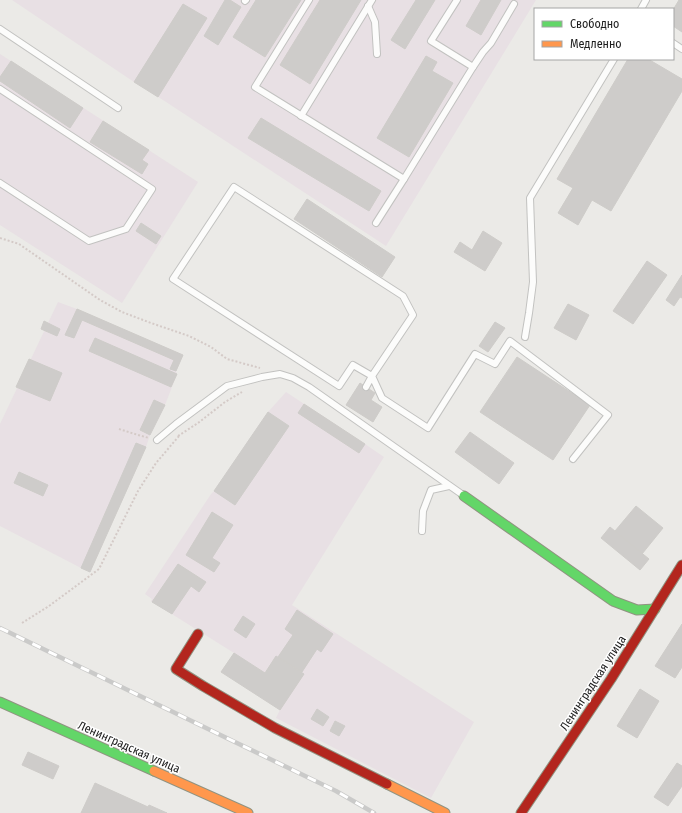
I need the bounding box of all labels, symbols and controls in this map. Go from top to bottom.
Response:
legend [534,8,674,60]
text: Свободно [570,17,619,31]
text: Медленно [570,37,622,51]
street label: Ленинградская улица [557,633,629,733]
street label: Ленинградская улица [76,718,182,776]

